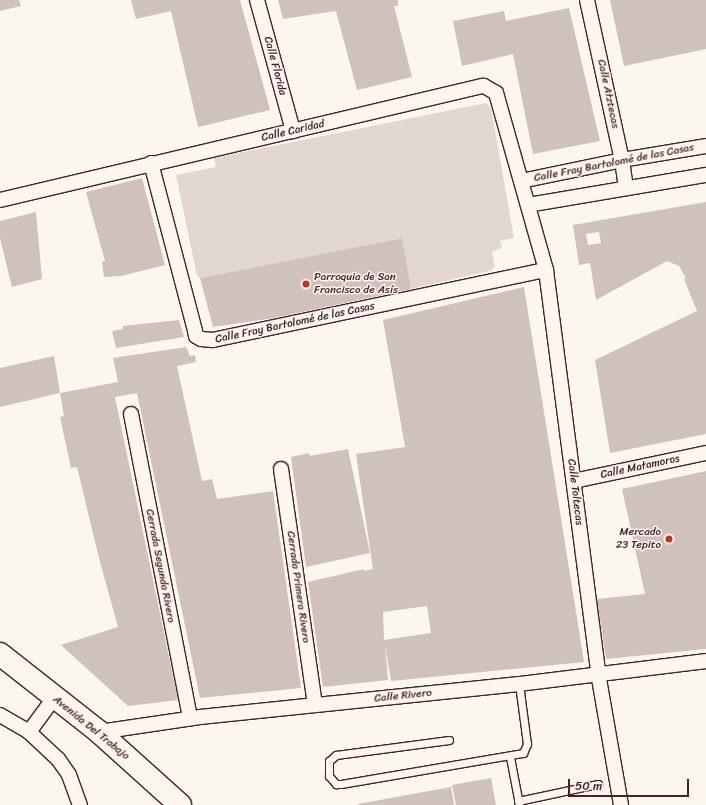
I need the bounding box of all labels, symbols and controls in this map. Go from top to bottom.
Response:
street label: Calle Florida [261,35,289,97]
street label: Calle Atztecas [594,58,622,130]
street label: Calle Caridad [260,117,326,145]
street label: Calle Fray Bartolomé de las Casas [532,141,696,185]
place label: Parroquia de San Francisco de Asís [314,271,398,297]
marker: Parroquia de San Francisco de Asís [301,279,311,289]
street label: Calle Fray Bartolomé de las Casas [214,300,376,346]
street label: Calle Matamoros [599,452,681,482]
street label: Calle Toltecas [564,458,586,526]
street label: Cerrada Segunda Rivero [142,508,178,624]
place label: Mercado 23 Tepito [616,526,661,552]
street label: Cerrada Primera Rivero [284,530,312,644]
marker: Mercado 23 Tepito [664,534,674,544]
street label: Calle Rivero [374,686,432,706]
street label: Avenida Del Trabajo [50,693,132,763]
scale bar [570,771,691,797]
text: 50 m [575,775,602,797]

